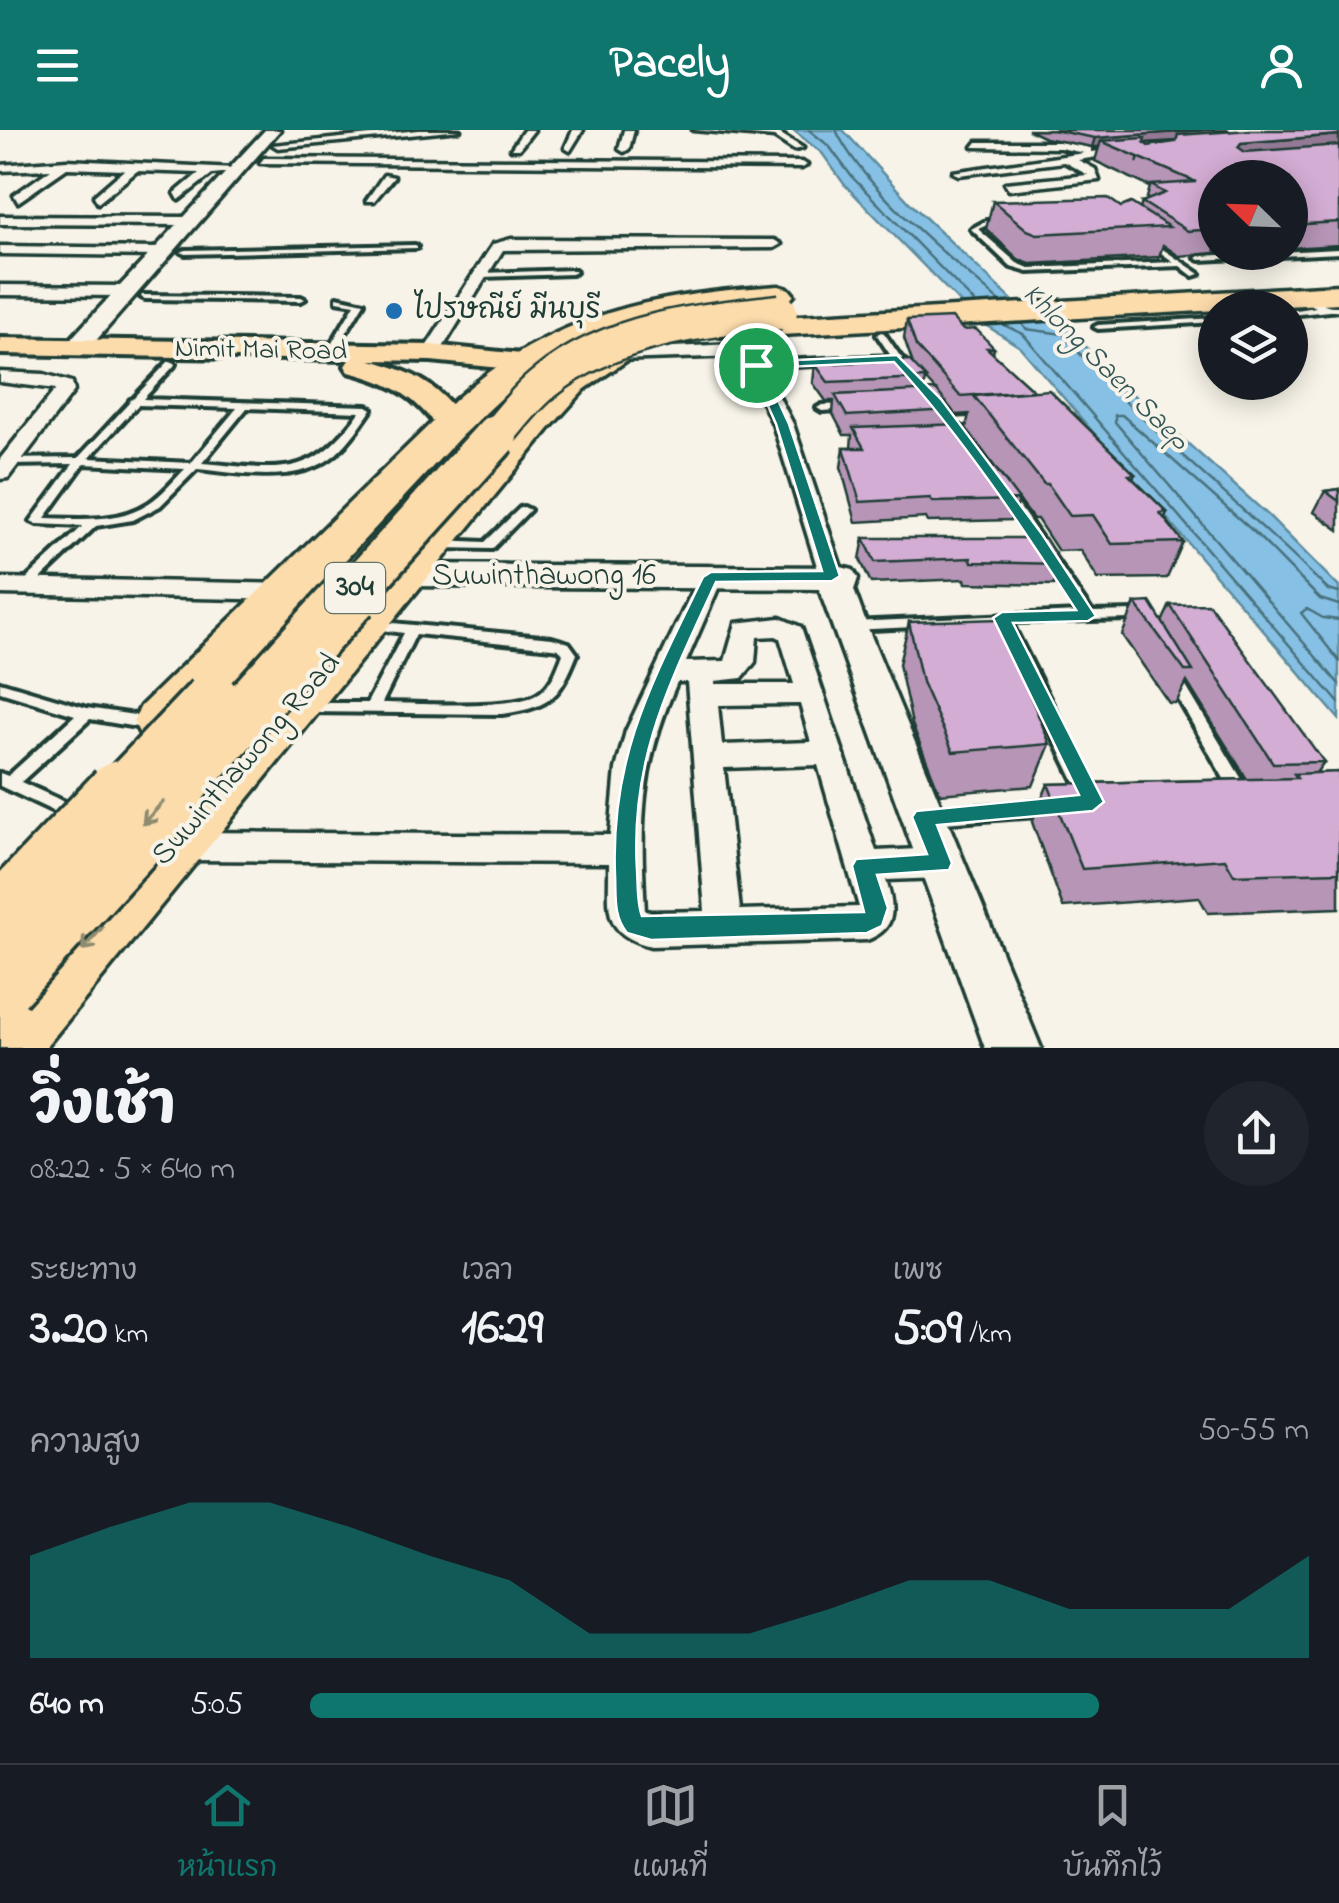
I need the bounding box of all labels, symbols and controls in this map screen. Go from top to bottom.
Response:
text: Pacely [609,32,730,98]
icon: menu [30,38,85,93]
icon: person [1254,38,1309,93]
north arrow [1198,160,1308,270]
map controls [1198,160,1308,400]
water label: Khlong Saen Saep [1011,274,1199,462]
place label: ไปรษณีย์ มีนบุรี [413,289,600,332]
button: layers [1198,290,1308,400]
marker: ไปรษณีย์ มีนบุรี [383,300,405,322]
pin [714,323,799,408]
street label: Nimit Mai Road [175,329,348,373]
icon: arrive [729,338,784,393]
street label: Suwinthawong 16 [432,553,656,600]
road number: 304 [325,563,385,613]
street label: Suwinthawong Road [141,643,353,877]
one-way arrow [141,800,164,825]
one-way arrow [81,926,103,952]
text: วิ่งเช้า [30,1069,175,1149]
button: share [1204,1081,1309,1186]
text: 08:22 · 5 × 640 m [30,1147,235,1194]
text: ระยะทาง [30,1252,137,1293]
text: เวลา [461,1252,513,1293]
text: เพซ [893,1252,943,1293]
text: 3.20 [30,1293,107,1366]
text: 16:29 [461,1293,543,1366]
text: 5:09 [893,1293,962,1366]
text: km [107,1315,148,1356]
text: /km [962,1315,1012,1356]
text: 50–55 m [1198,1408,1309,1455]
text: ความสูง [30,1421,141,1468]
text: 640 m [30,1682,104,1729]
text: 5:05 [190,1682,243,1729]
tab: หน้าแรก [178,1778,277,1890]
tab: แผนที่ [632,1778,708,1890]
tab: บันทึกไว้ [1063,1778,1161,1890]

